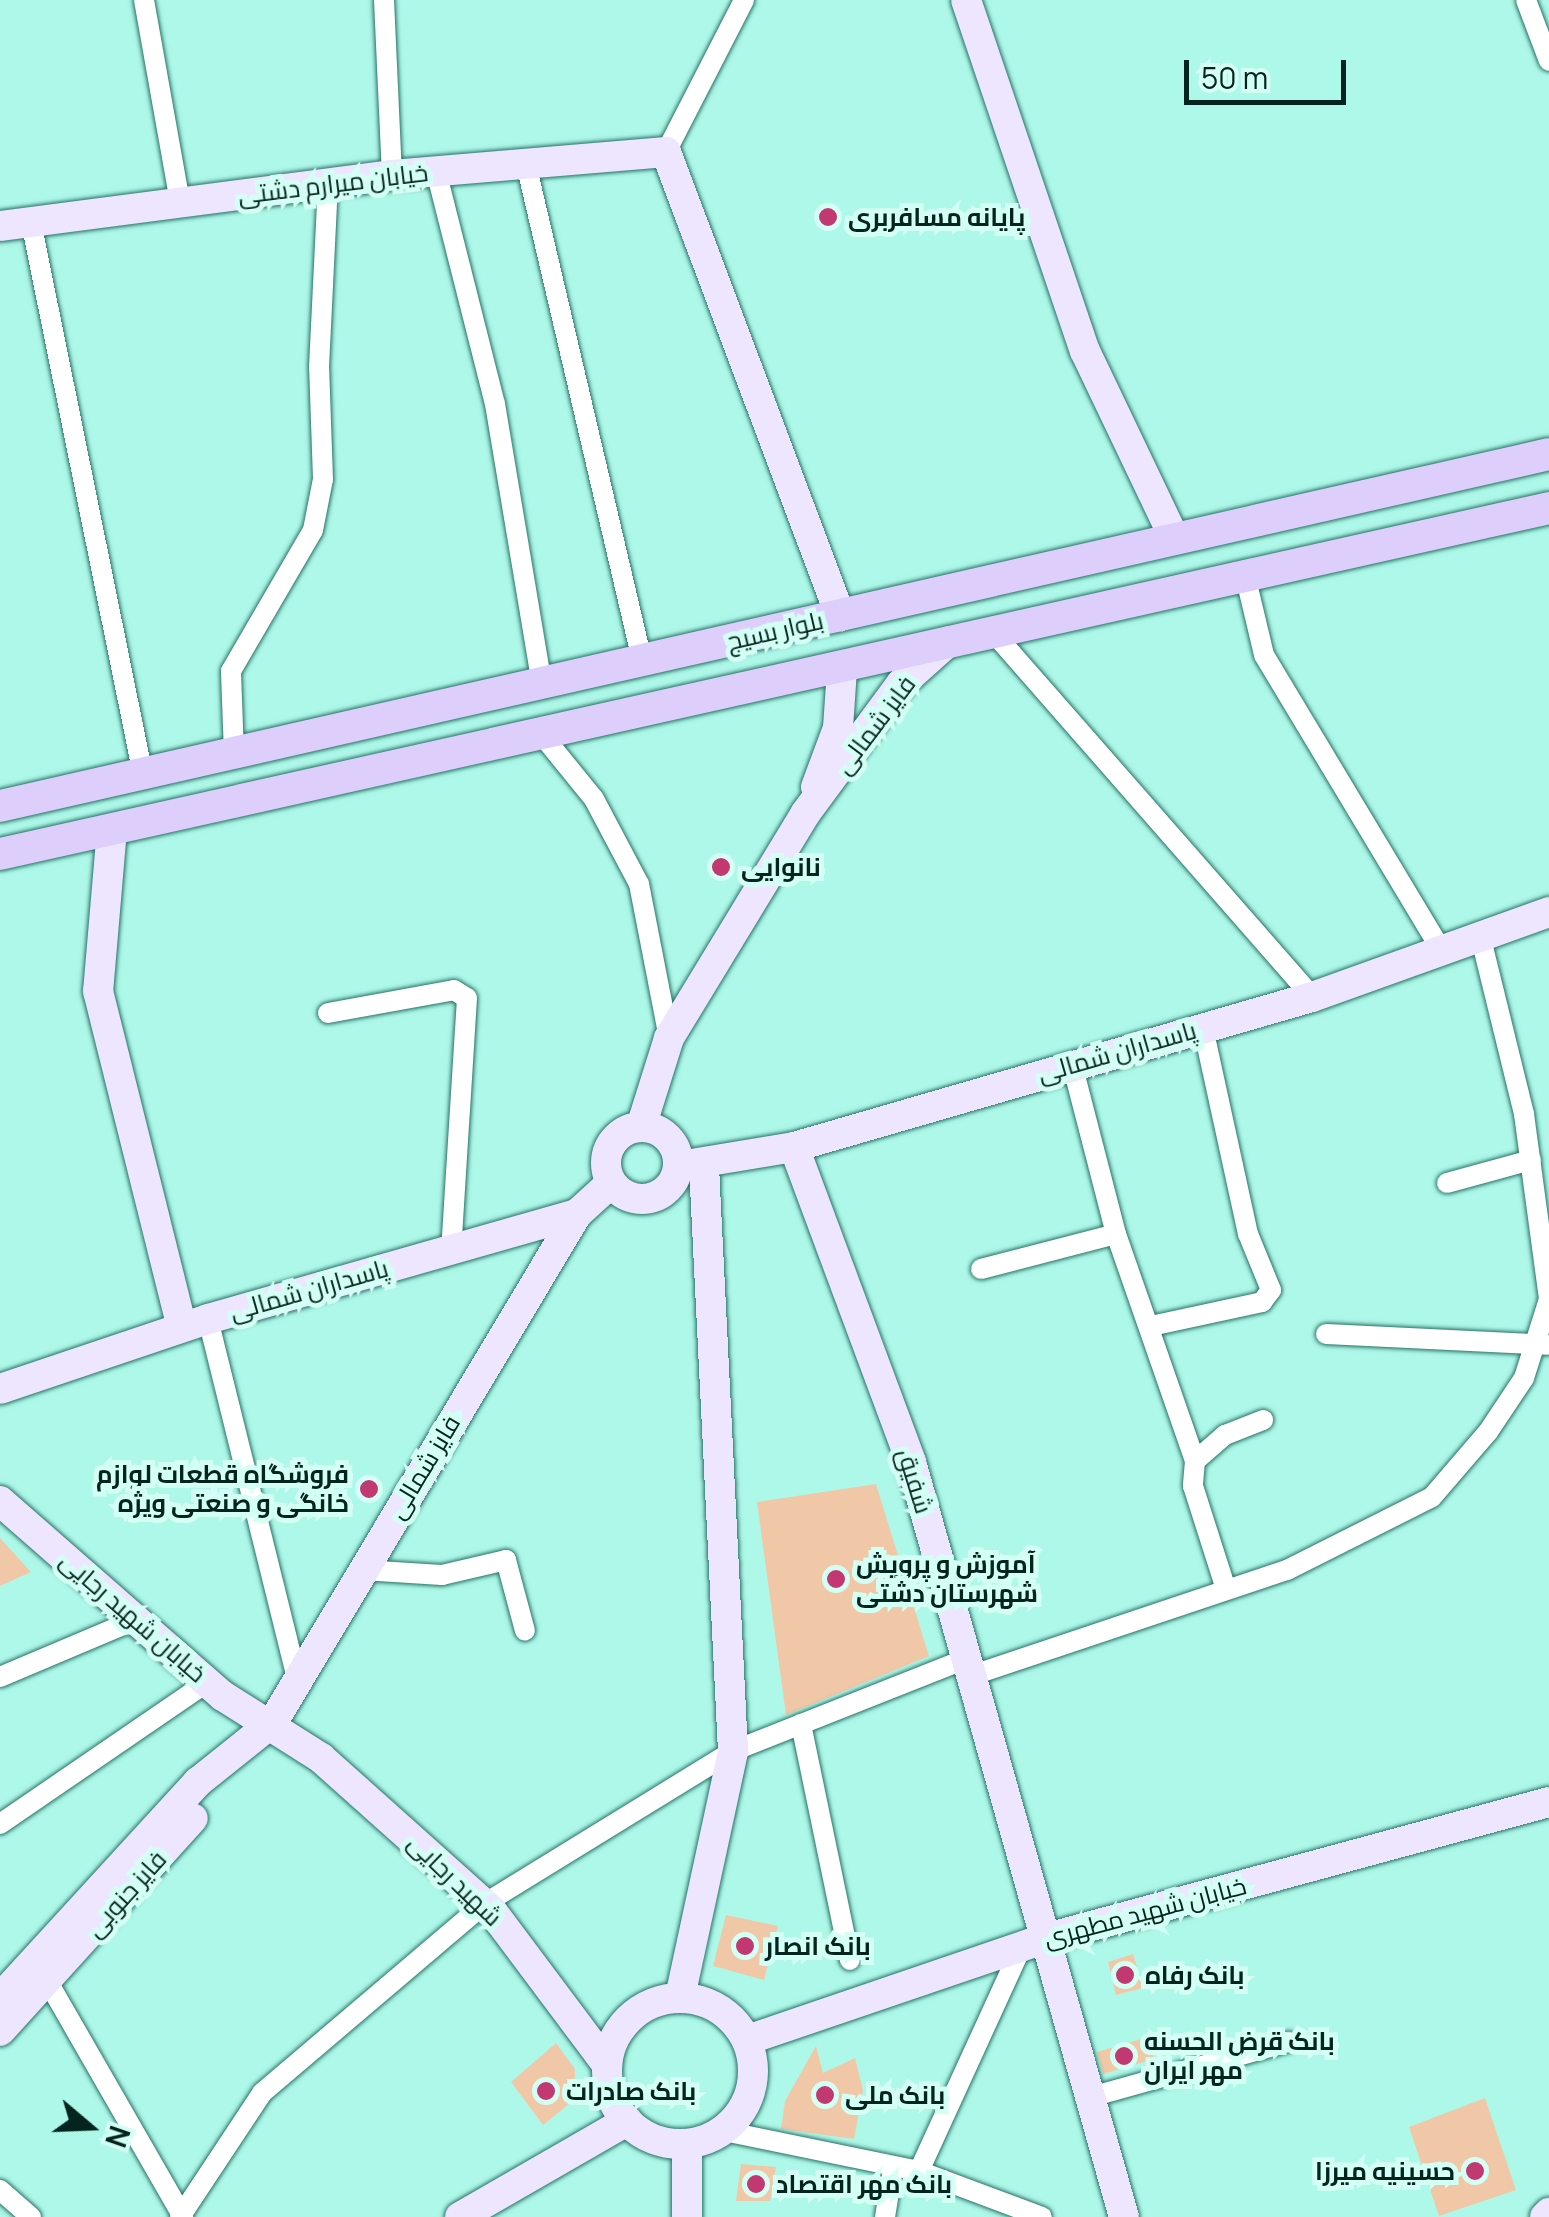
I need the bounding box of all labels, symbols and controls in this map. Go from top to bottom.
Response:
scale bar [1189,40,1352,102]
text: 50 m [1201,57,1268,98]
street label: خیابان میرارم دشتی [236,157,430,211]
place label: پایانه مسافربری [848,202,1025,232]
marker: پایانه مسافربری [817,206,839,228]
street label: بلوار بسیج [724,605,826,657]
street label: فایز شمالی [828,670,922,780]
place label: نانوایی [741,852,821,882]
marker: نانوایی [710,856,732,878]
street label: پاسداران شمالی [1034,1015,1200,1089]
street label: پاسداران شمالی [226,1253,392,1327]
street label: فایز شمالی [381,1410,467,1524]
street label: شفیق [891,1445,939,1517]
place label: فروشگاه قطعات لوازم خانگی و صنعتی ویژه [96,1460,349,1519]
marker: فروشگاه قطعات لوازم خانگی و صنعتی ویژه [358,1478,380,1500]
street label: خیابان شهید رجایی [54,1545,212,1689]
place label: آموزش و پرویش شهرستان دشتی [856,1550,1038,1609]
marker: آموزش و پرویش شهرستان دشتی [825,1568,847,1590]
street label: شهید رجایی [402,1828,508,1932]
street label: فایز جنوبی [79,1845,173,1943]
street label: خیابان شهید مطهری [1040,1871,1250,1953]
place label: بانک انصار [765,1931,871,1961]
marker: بانک انصار [734,1935,756,1957]
place label: بانک رفاه [1145,1960,1244,1990]
marker: بانک رفاه [1114,1964,1136,1986]
place label: بانک قرض الحسنه مهر ایران [1144,2027,1335,2086]
marker: بانک قرض الحسنه مهر ایران [1113,2045,1135,2067]
place label: بانک صادرات [566,2076,696,2106]
north arrow [40,2077,140,2177]
marker: بانک صادرات [535,2080,557,2102]
place label: بانک ملی [845,2080,945,2110]
marker: بانک ملی [814,2084,836,2106]
text: N [97,2121,140,2152]
place label: حسینیه میرزا [1315,2156,1455,2186]
marker: حسینیه میرزا [1464,2160,1486,2182]
place label: بانک مهر اقتصاد [776,2169,952,2199]
marker: بانک مهر اقتصاد [745,2173,767,2195]

